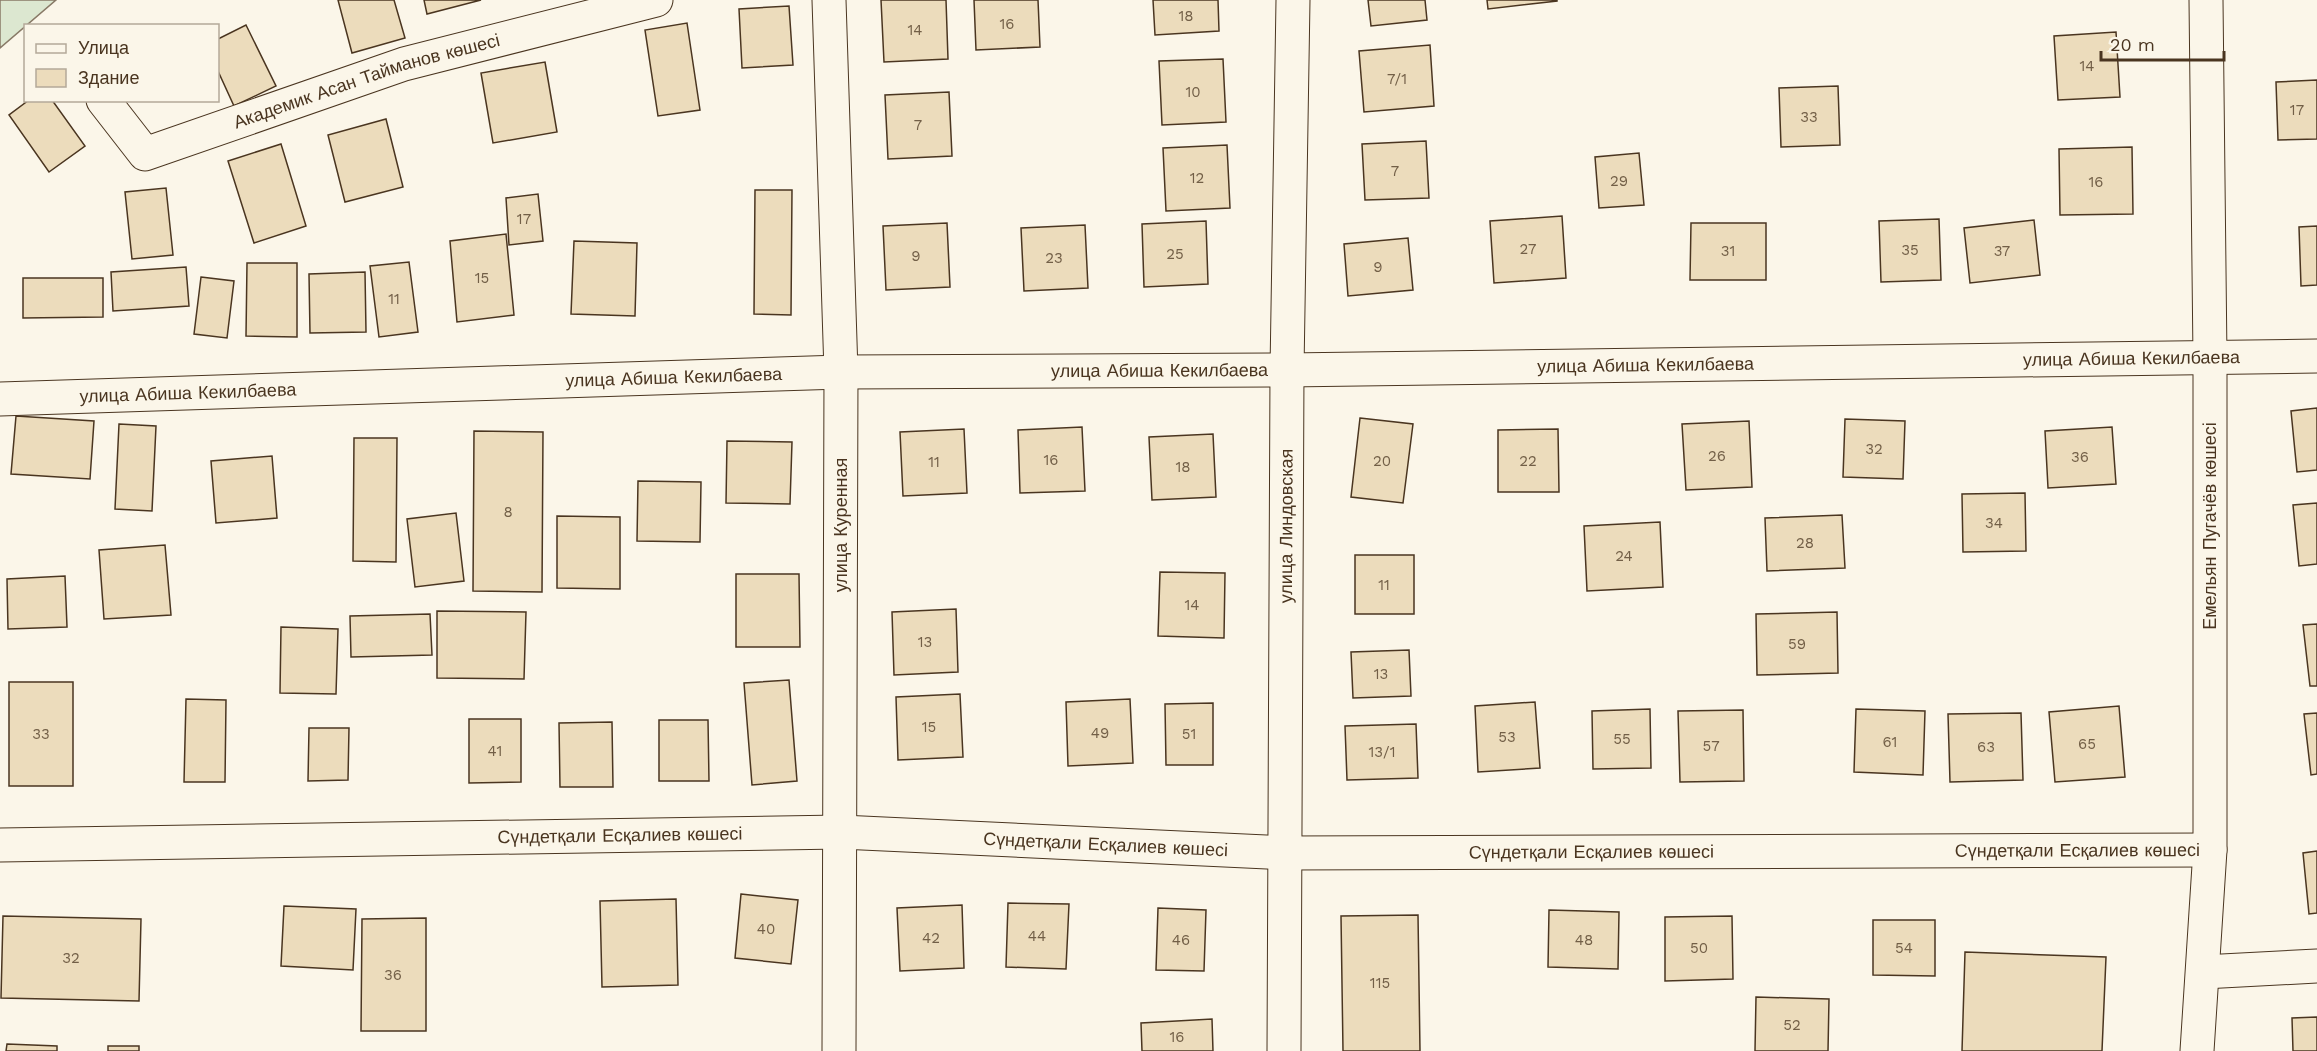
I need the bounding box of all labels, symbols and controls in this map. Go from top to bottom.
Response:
house number: 18 [1178,7,1194,25]
house number: 16 [1000,15,1014,33]
house number: 14 [907,21,923,39]
legend [24,24,219,102]
scale bar [2101,24,2224,62]
street label: Академик Асан Тайманов көшесі [231,29,502,132]
text: 20 m [2110,34,2155,55]
text: Улица [78,37,130,58]
house number: 14 [2079,57,2095,75]
text: Здание [78,67,139,88]
house number: 7/1 [1387,70,1407,88]
house number: 10 [1185,83,1201,101]
house number: 17 [2290,101,2304,119]
house number: 33 [1800,108,1818,126]
house number: 7 [914,116,922,134]
house number: 7 [1391,162,1399,180]
house number: 12 [1190,169,1204,187]
house number: 29 [1610,172,1628,190]
house number: 16 [2089,173,2103,191]
house number: 17 [517,210,531,228]
house number: 27 [1520,240,1536,258]
house number: 35 [1901,241,1919,259]
house number: 31 [1721,242,1735,260]
house number: 37 [1994,242,2010,260]
house number: 25 [1166,245,1184,263]
house number: 9 [911,247,921,265]
house number: 23 [1045,249,1063,267]
house number: 9 [1373,258,1383,276]
house number: 15 [475,269,489,287]
house number: 11 [388,290,400,308]
street label: улица Абиша Кекилбаева [2023,346,2241,370]
street label: улица Абиша Кекилбаева [1537,353,1755,377]
street label: улица Абиша Кекилбаева [1051,359,1269,381]
street label: улица Абиша Кекилбаева [565,363,783,391]
street label: улица Абиша Кекилбаева [79,378,298,406]
street label: Емельян Пугачёв көшесі [2199,422,2220,630]
house number: 32 [1865,440,1883,458]
house number: 26 [1708,447,1726,465]
house number: 36 [2071,448,2089,466]
street label: улица Линдовская [1275,449,1297,603]
house number: 16 [1044,451,1058,469]
house number: 20 [1373,452,1391,470]
house number: 22 [1519,452,1537,470]
house number: 11 [928,453,940,471]
street label: улица Куренная [830,458,851,592]
house number: 18 [1175,458,1191,476]
house number: 8 [503,503,513,521]
house number: 34 [1985,514,2003,532]
house number: 28 [1796,534,1814,552]
house number: 24 [1615,547,1633,565]
house number: 11 [1378,576,1390,594]
house number: 14 [1184,596,1200,614]
house number: 13 [918,633,932,651]
house number: 59 [1788,635,1806,653]
house number: 13 [1374,665,1388,683]
house number: 15 [922,718,936,736]
house number: 49 [1091,724,1109,742]
house number: 33 [32,725,50,743]
house number: 51 [1182,725,1196,743]
house number: 53 [1498,728,1516,746]
house number: 55 [1613,730,1631,748]
house number: 61 [1883,733,1897,751]
house number: 65 [2078,735,2096,753]
house number: 57 [1702,737,1720,755]
house number: 63 [1977,738,1995,756]
house number: 41 [488,742,502,760]
house number: 13/1 [1368,743,1396,761]
street label: Сүндетқали Есқалиев көшесі [497,823,743,847]
street label: Сүндетқали Есқалиев көшесі [983,828,1229,860]
street label: Сүндетқали Есқалиев көшесі [1955,839,2200,861]
street label: Сүндетқали Есқалиев көшесі [1469,841,1714,862]
house number: 40 [757,920,775,938]
house number: 44 [1028,927,1046,945]
house number: 42 [922,929,940,947]
house number: 46 [1172,931,1190,949]
house number: 48 [1575,931,1593,949]
house number: 50 [1690,939,1708,957]
house number: 54 [1895,939,1913,957]
house number: 32 [62,949,80,967]
house number: 36 [384,966,402,984]
house number: 115 [1370,974,1390,992]
house number: 52 [1783,1016,1801,1034]
house number: 16 [1170,1028,1184,1046]

